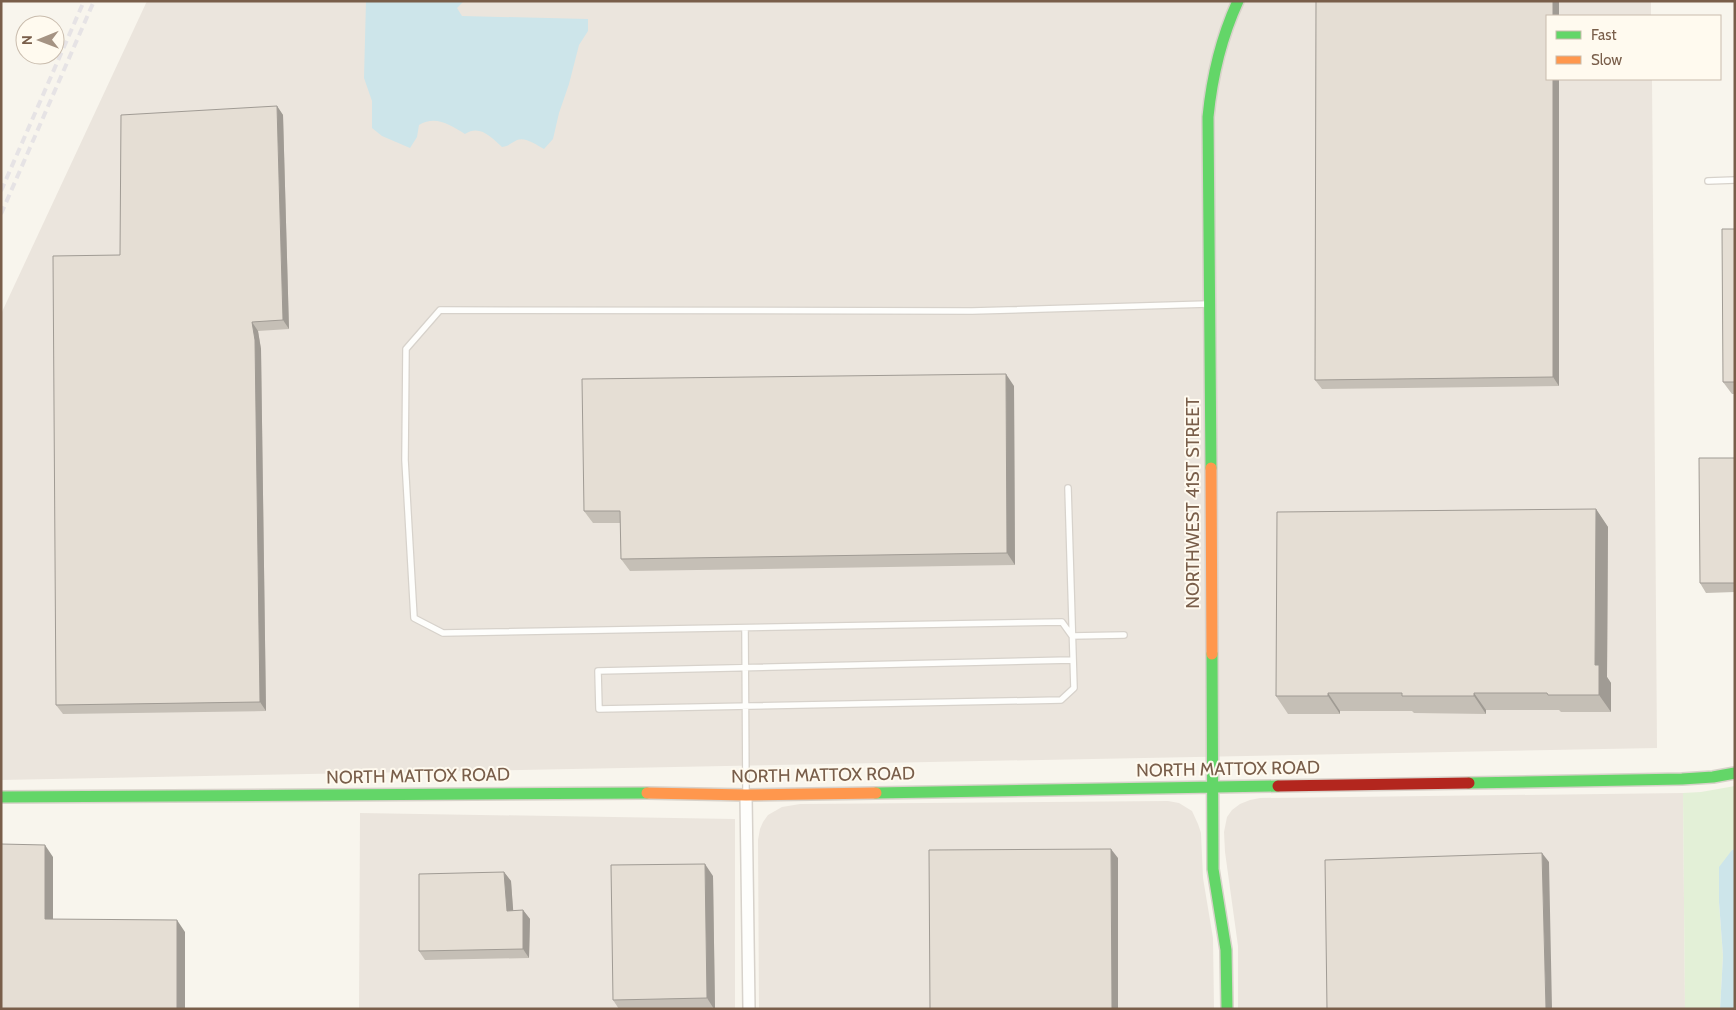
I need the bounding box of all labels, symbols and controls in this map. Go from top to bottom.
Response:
north arrow [15,15,65,65]
legend [1546,15,1721,80]
text: Fast [1591,26,1616,44]
text: N [18,35,36,45]
text: Slow [1591,51,1622,69]
street label: NORTHWEST 41ST STREET [1182,397,1204,609]
street label: NORTH MATTOX ROAD [1136,756,1320,782]
street label: NORTH MATTOX ROAD [731,762,915,788]
street label: NORTH MATTOX ROAD [326,763,510,789]

